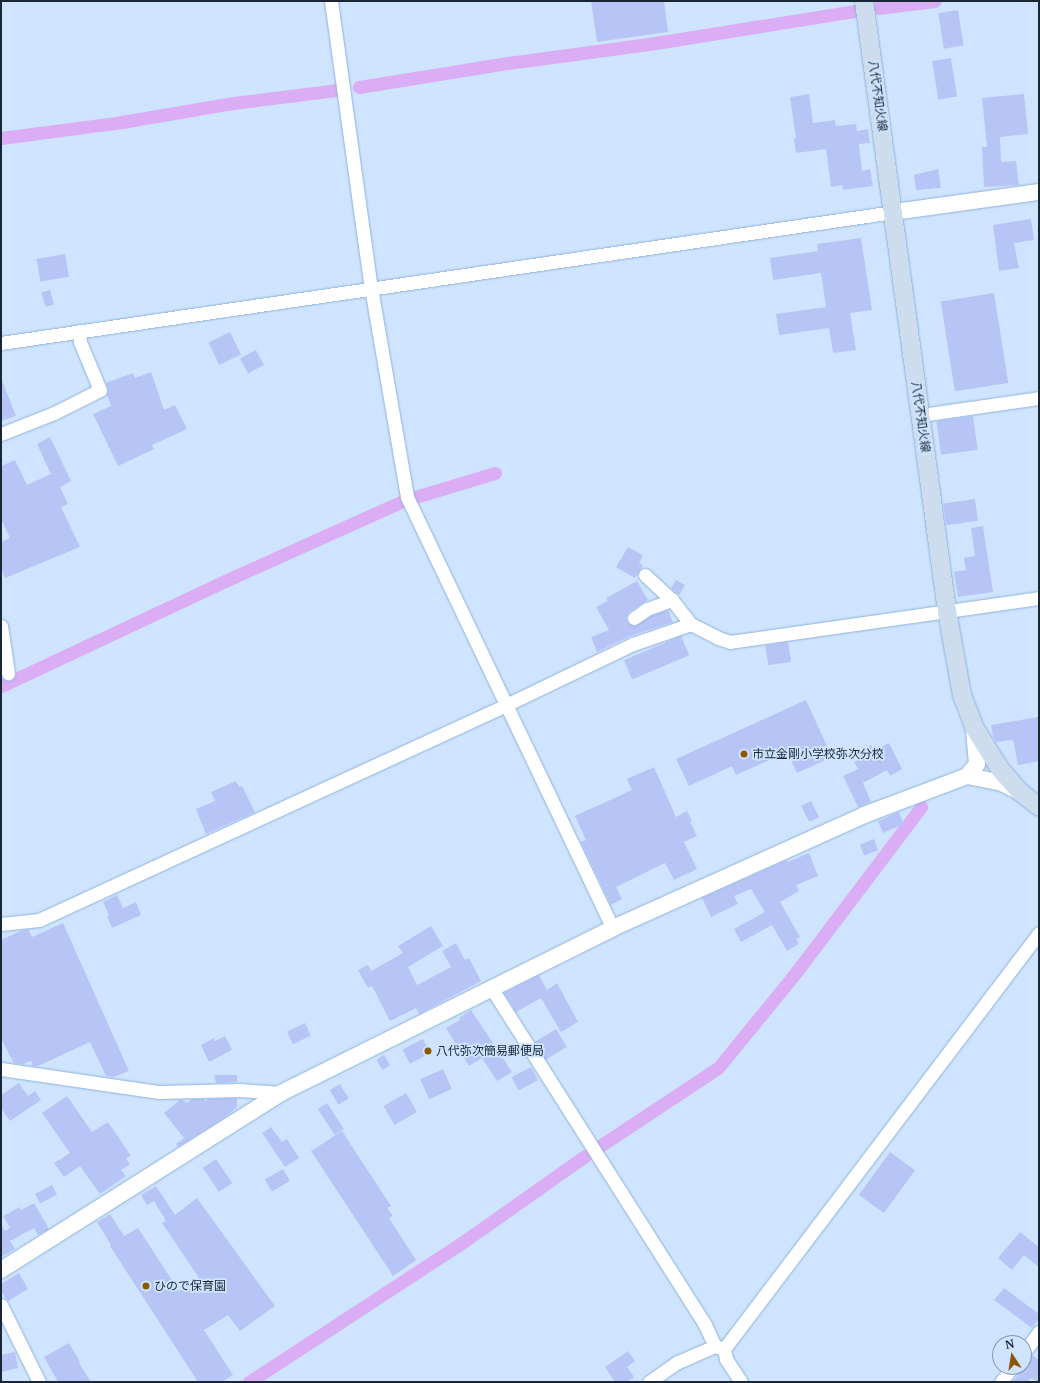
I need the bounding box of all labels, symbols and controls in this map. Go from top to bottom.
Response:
street label: 八代不知火線 [866,59,890,133]
street label: 八代不知火線 [909,380,933,454]
place label: 市立金剛小学校弥次分校 [752,747,884,761]
marker: 市立金剛小学校弥次分校 [739,749,749,759]
place label: 八代弥次簡易郵便局 [436,1044,544,1058]
marker: 八代弥次簡易郵便局 [423,1046,433,1056]
place label: ひので保育園 [154,1279,226,1293]
marker: ひので保育園 [141,1281,151,1291]
north arrow [992,1335,1032,1375]
text: N [1004,1336,1015,1352]

